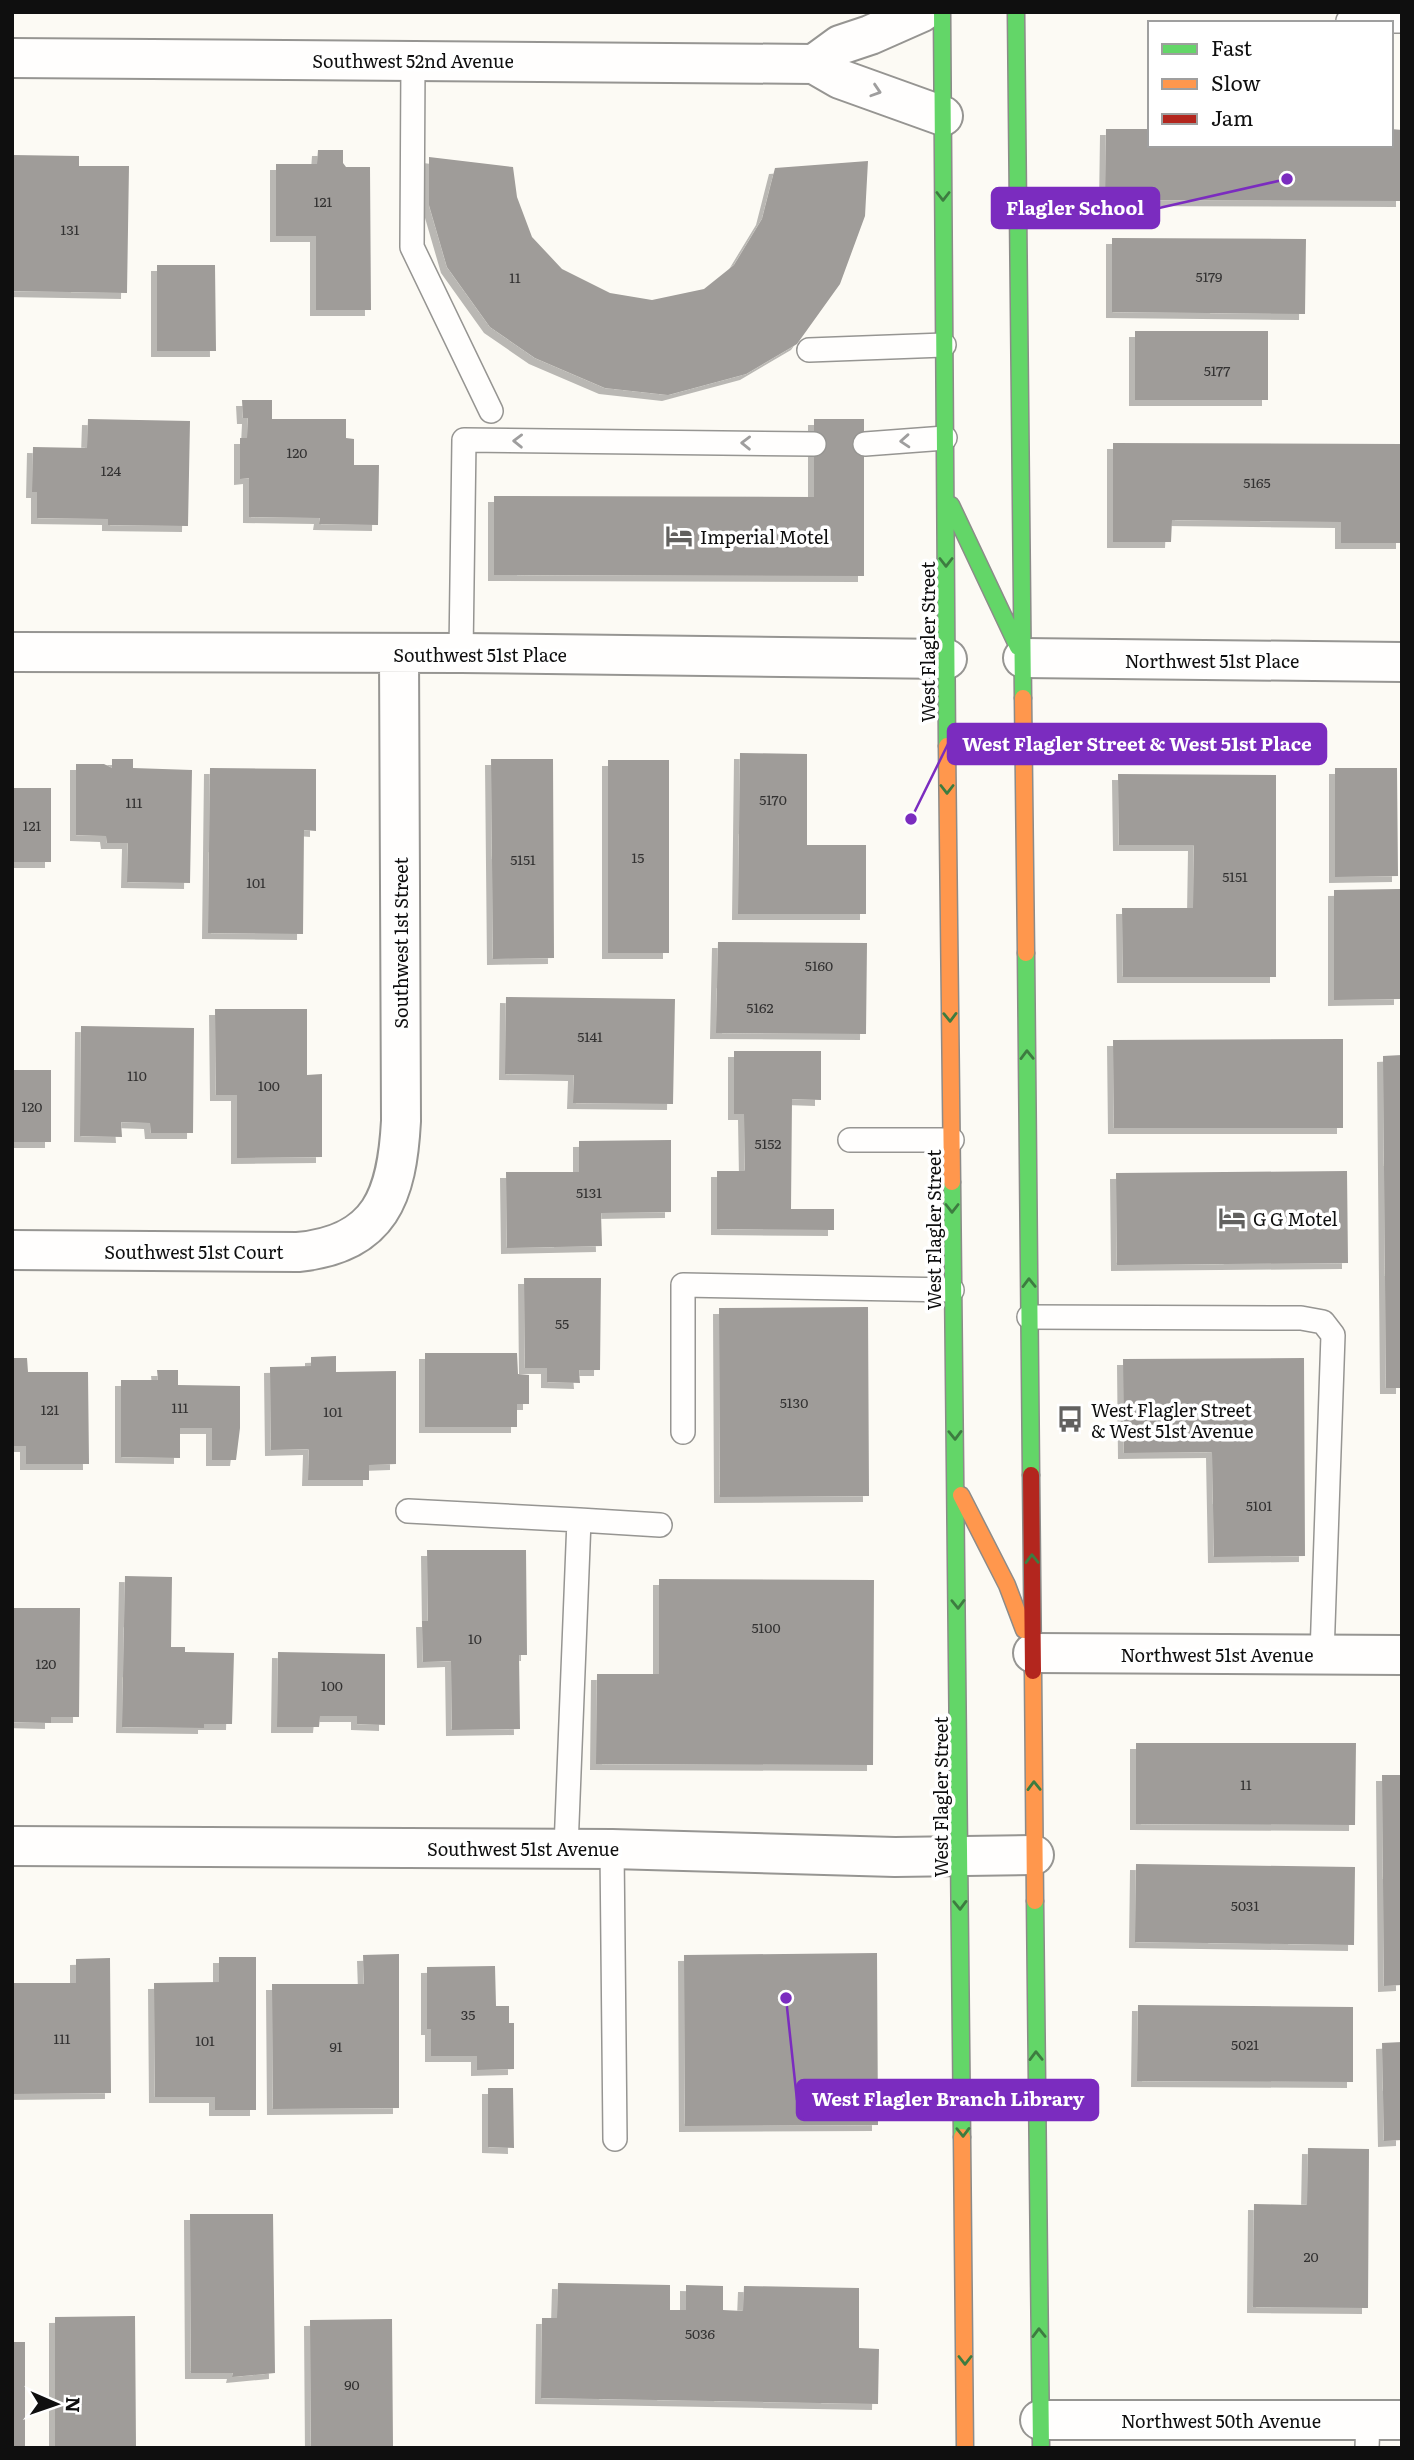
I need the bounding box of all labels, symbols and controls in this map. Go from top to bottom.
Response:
legend [1148,21,1393,147]
text: Fast [1211,31,1252,62]
street label: Southwest 52nd Avenue [312,47,514,74]
text: Slow [1211,66,1261,97]
one-way arrow [870,83,882,98]
text: Jam [1211,101,1253,132]
callout: Flagler School [992,188,1159,228]
one-way arrow [936,190,951,201]
house number: 121 [314,191,333,211]
text: Flagler School [1006,193,1144,221]
house number: 131 [61,219,80,239]
house number: 5179 [1196,266,1222,286]
house number: 11 [509,267,521,287]
house number: 5177 [1204,360,1230,380]
one-way arrow [512,433,523,449]
one-way arrow [899,433,910,448]
one-way arrow [740,435,750,451]
house number: 120 [287,442,307,462]
house number: 124 [101,460,122,480]
house number: 5165 [1243,472,1271,492]
hotel icon: Imperial Motel [664,521,694,551]
place label: Imperial Motel [700,523,829,550]
one-way arrow [938,557,954,567]
street label: West Flagler Street [914,561,941,722]
street label: Southwest 51st Place [393,641,567,668]
street label: Northwest 51st Place [1125,647,1299,674]
callout: West Flagler Street & West 51st Place [948,724,1326,764]
text: West Flagler Street & West 51st Place [962,729,1312,757]
one-way arrow [939,784,955,795]
house number: 5170 [759,789,787,809]
house number: 111 [125,792,143,812]
house number: 121 [23,815,42,835]
house number: 15 [632,847,644,867]
house number: 5151 [510,849,536,869]
street label: Southwest 1st Street [387,857,414,1029]
house number: 5151 [1222,866,1248,886]
house number: 101 [246,872,266,892]
house number: 5160 [805,955,833,975]
house number: 5162 [746,997,774,1017]
one-way arrow [942,1012,958,1022]
house number: 5141 [577,1026,603,1046]
one-way arrow [1019,1049,1035,1060]
house number: 110 [127,1065,147,1085]
house number: 100 [258,1075,280,1095]
house number: 120 [22,1096,42,1116]
house number: 5152 [755,1133,781,1153]
street label: West Flagler Street [920,1149,947,1310]
house number: 5131 [576,1182,602,1202]
one-way arrow [944,1203,960,1214]
hotel icon: G G Motel [1217,1203,1247,1233]
place label: G G Motel [1253,1205,1338,1232]
street label: Southwest 51st Court [104,1238,284,1265]
one-way arrow [1021,1277,1037,1287]
house number: 55 [555,1313,569,1333]
house number: 5130 [780,1392,808,1412]
place label: West Flagler Street & West 51st Avenue [1091,1396,1254,1444]
house number: 111 [171,1397,189,1417]
house number: 121 [41,1399,60,1419]
house number: 101 [323,1401,343,1421]
bus stop icon: West Flagler Street & West 51st Avenue [1055,1404,1085,1434]
one-way arrow [948,1430,963,1441]
house number: 5101 [1246,1495,1273,1515]
one-way arrow [1024,1553,1040,1564]
one-way arrow [950,1599,966,1610]
house number: 5100 [752,1617,781,1637]
house number: 10 [468,1628,482,1648]
street label: Northwest 51st Avenue [1120,1641,1314,1668]
house number: 120 [36,1653,56,1673]
house number: 100 [321,1675,343,1695]
street label: West Flagler Street [927,1716,954,1877]
house number: 11 [1240,1774,1252,1794]
one-way arrow [1026,1781,1042,1791]
street label: Southwest 51st Avenue [427,1835,619,1862]
house number: 5031 [1231,1895,1259,1915]
one-way arrow [953,1900,968,1911]
house number: 35 [461,2004,475,2024]
house number: 111 [53,2028,71,2048]
house number: 101 [195,2030,215,2050]
house number: 5021 [1231,2034,1259,2054]
house number: 91 [329,2036,343,2056]
one-way arrow [1029,2051,1044,2062]
callout: West Flagler Branch Library [797,2080,1098,2120]
text: West Flagler Branch Library [812,2084,1085,2112]
one-way arrow [955,2128,971,2138]
house number: 20 [1303,2246,1319,2266]
house number: 5036 [685,2323,716,2343]
one-way arrow [1032,2327,1047,2338]
one-way arrow [957,2355,973,2366]
north arrow [21,2369,91,2439]
house number: 90 [344,2374,360,2394]
text: N [60,2396,88,2413]
street label: Northwest 50th Avenue [1121,2407,1321,2434]

